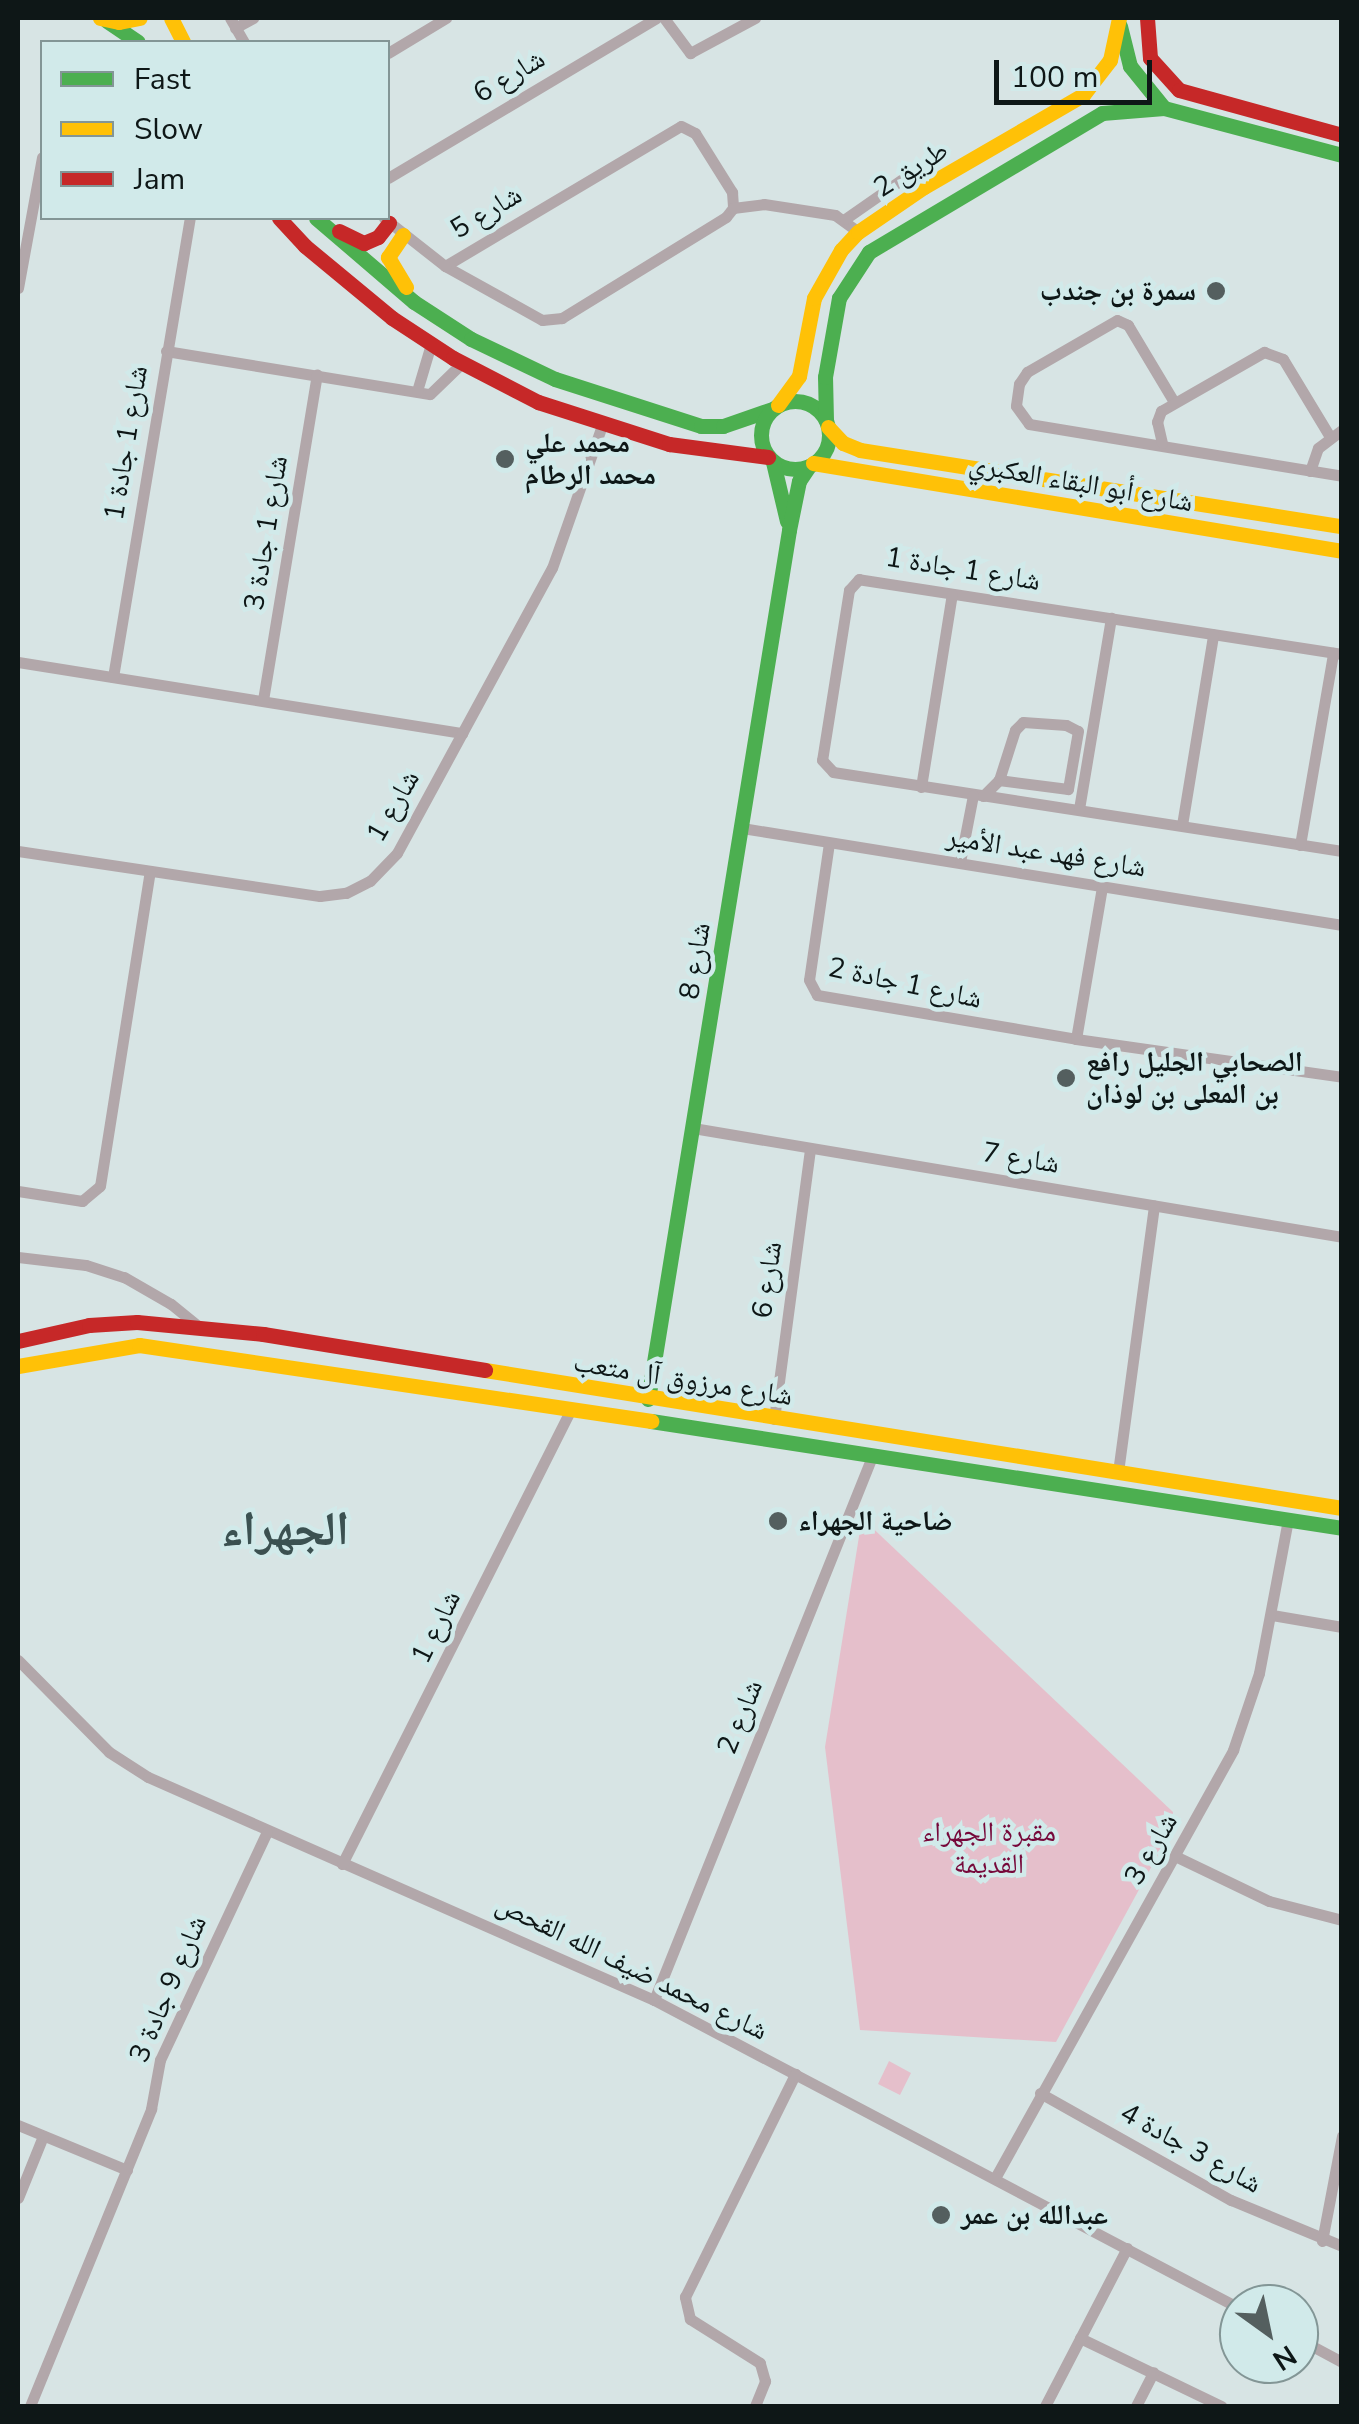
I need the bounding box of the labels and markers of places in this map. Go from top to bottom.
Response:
place label: سمرة بن جندب [1040,274,1196,308]
marker: سمرة بن جندب [1205,280,1227,302]
place label: محمد علي محمد الرطام [525,426,656,492]
marker: محمد علي محمد الرطام [494,448,516,470]
place label: الصحابي الجليل رافع بن المعلى بن لوذان [1086,1045,1303,1111]
marker: الصحابي الجليل رافع بن المعلى بن لوذان [1055,1067,1077,1089]
place label: ضاحية الجهراء [798,1504,952,1538]
marker: ضاحية الجهراء [767,1510,789,1532]
place label: عبدالله بن عمر [961,2198,1108,2232]
marker: عبدالله بن عمر [930,2204,952,2226]

